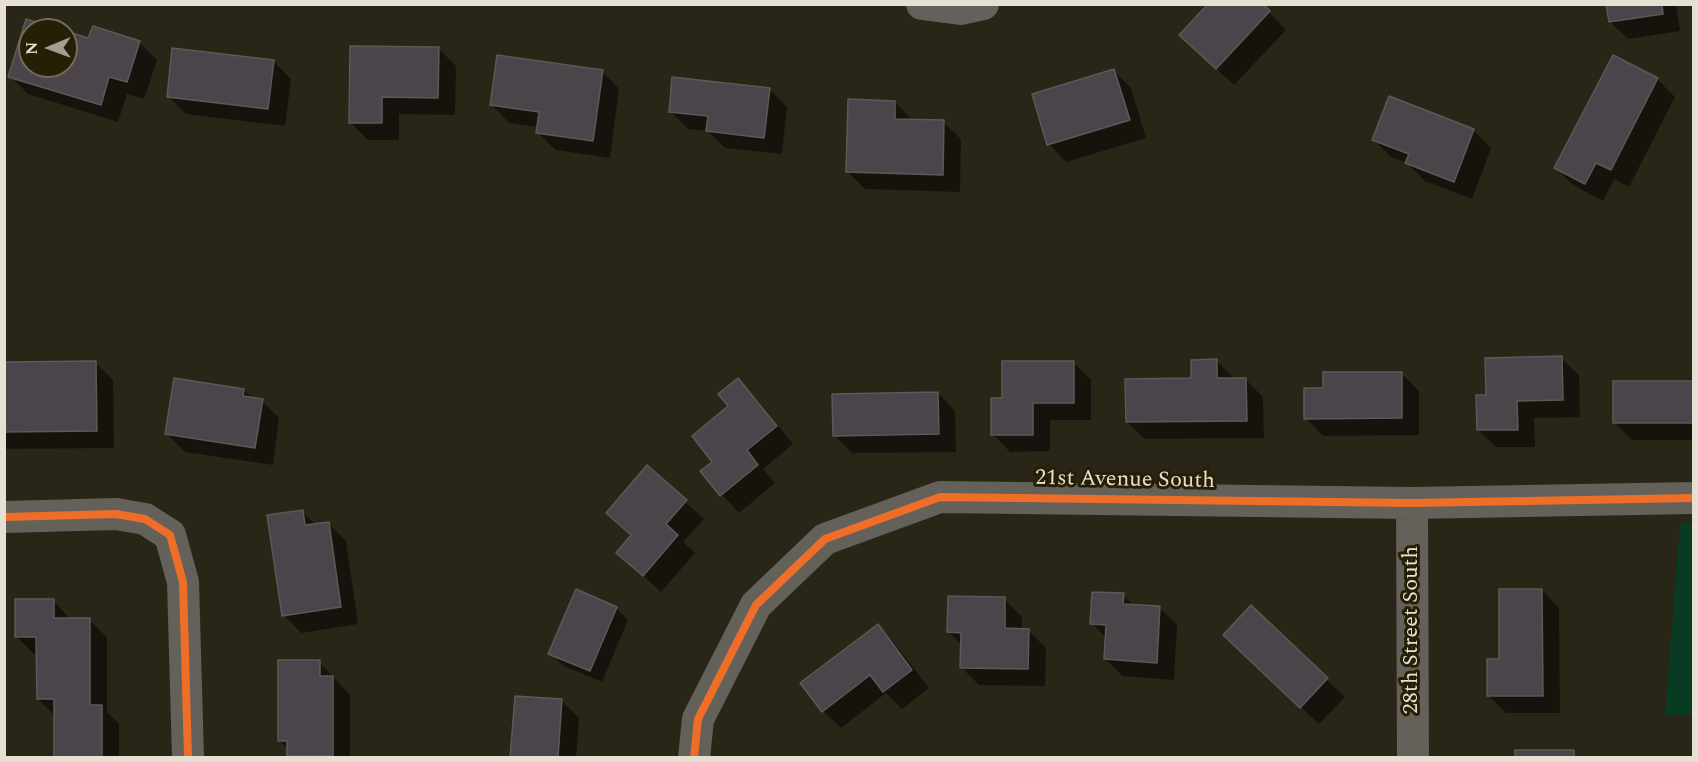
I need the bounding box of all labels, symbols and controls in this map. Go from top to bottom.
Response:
north arrow [18,18,78,78]
text: N [20,42,44,55]
street label: 21st Avenue South [1035,466,1215,496]
street label: 28th Street South [1400,546,1426,714]

